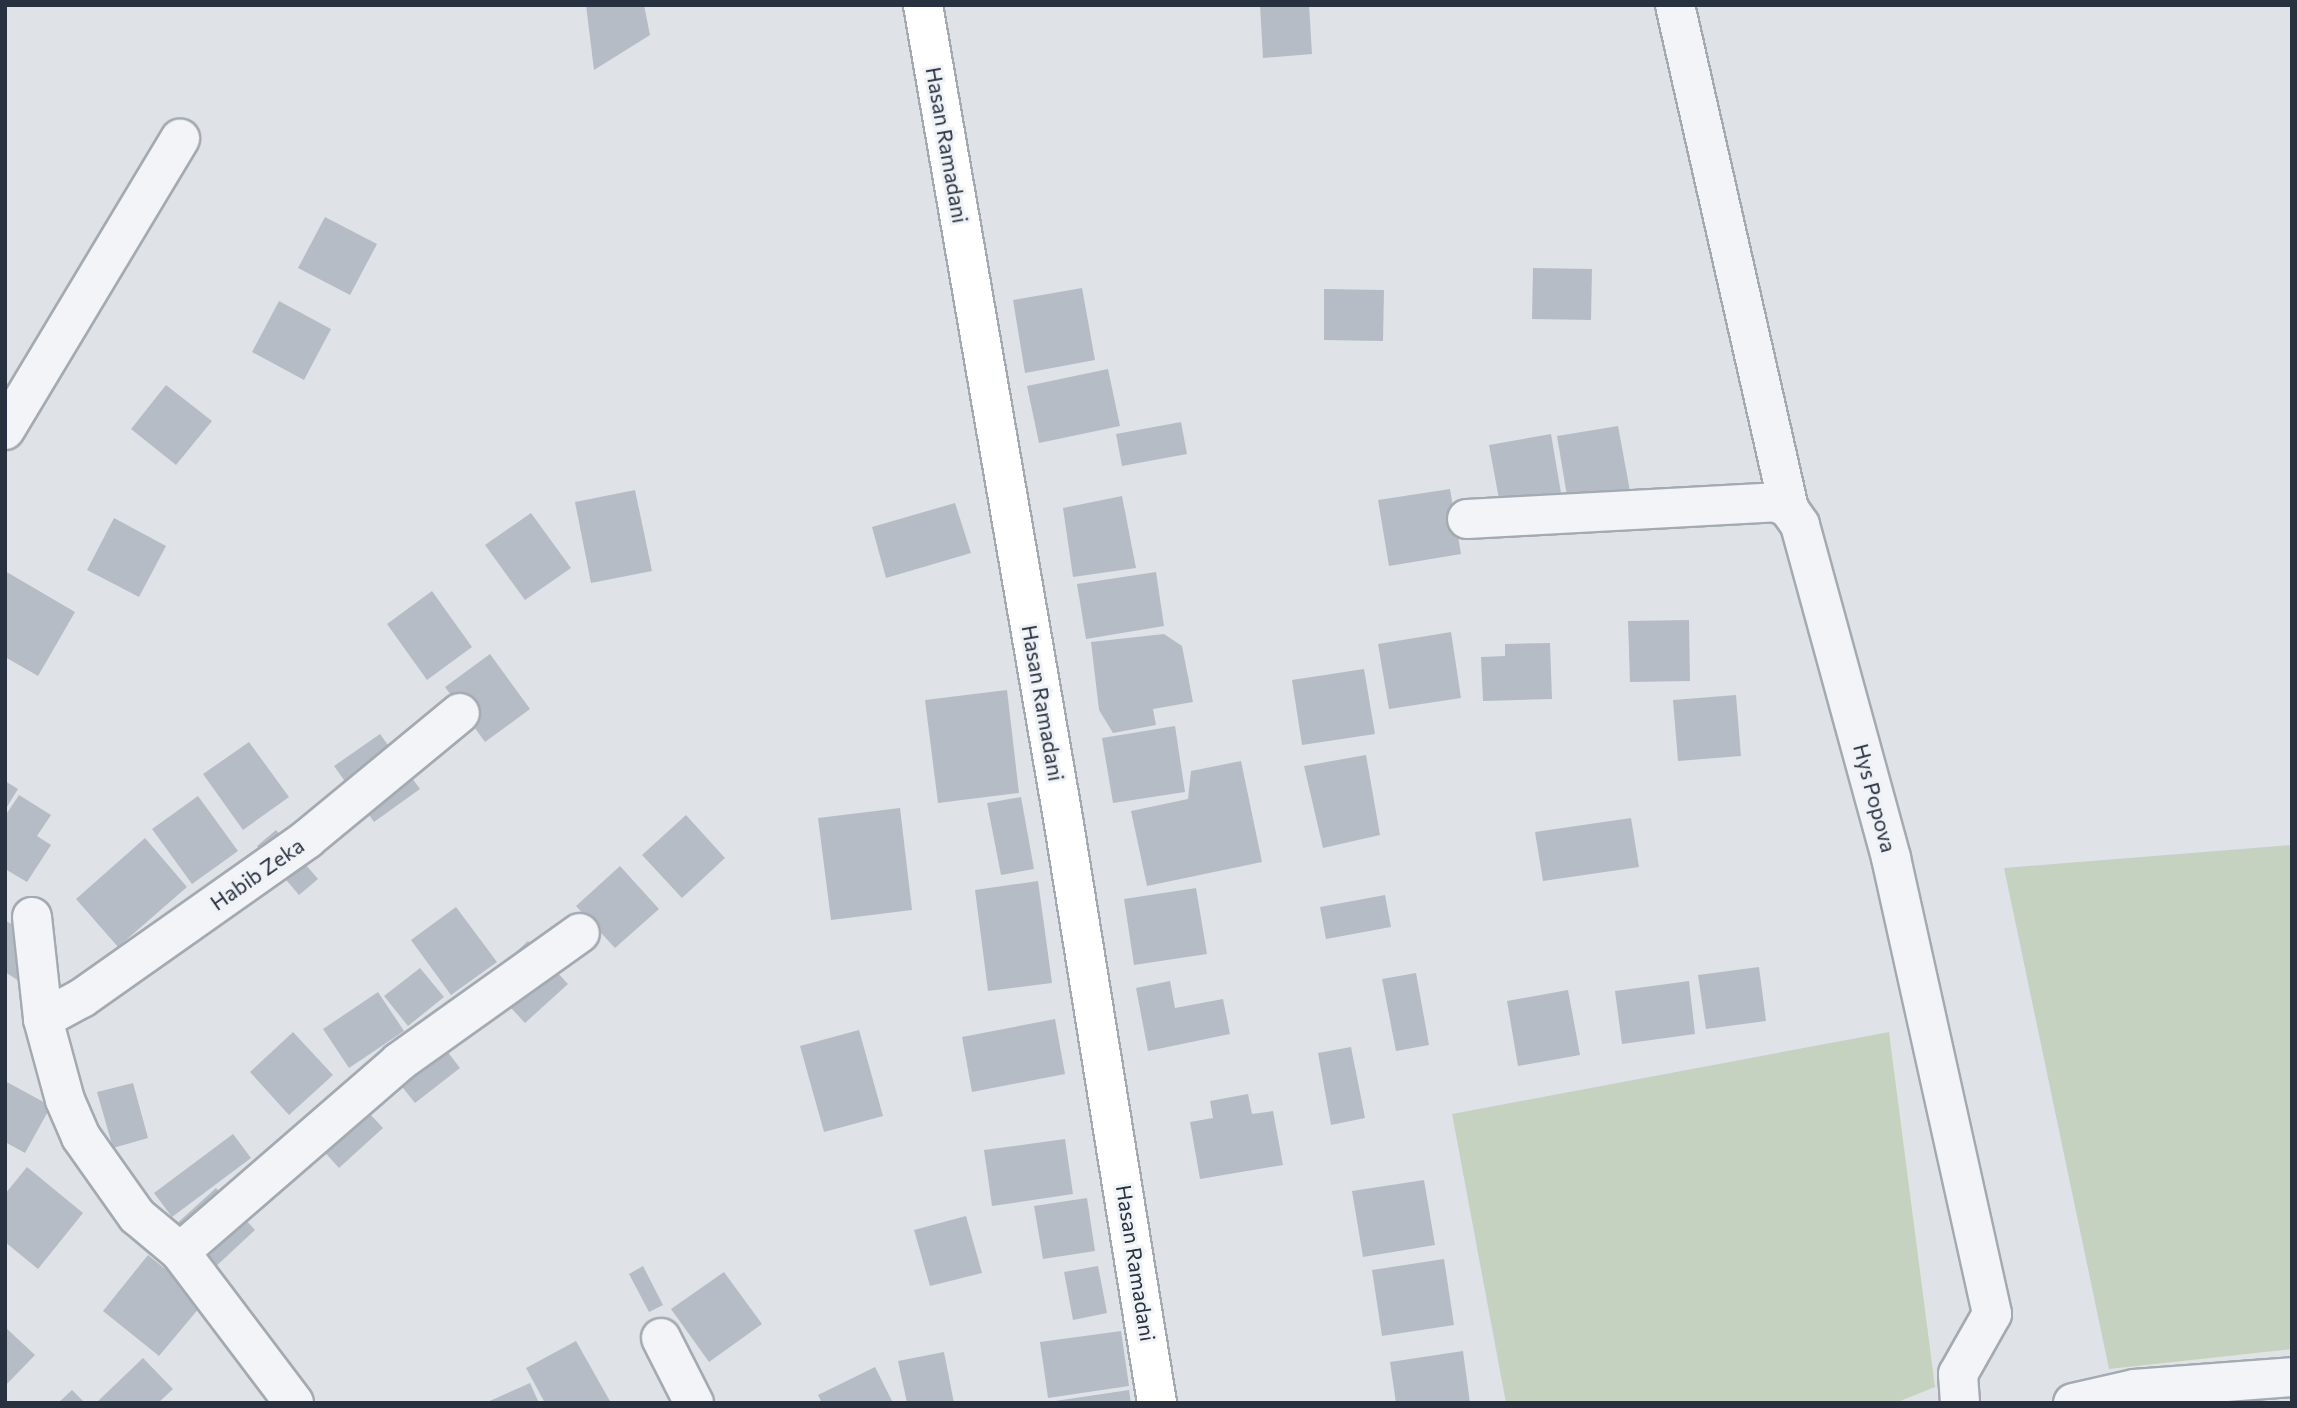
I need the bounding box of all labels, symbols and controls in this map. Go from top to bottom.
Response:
street label: Hasan Ramadani [921,65,973,225]
street label: Hasan Ramadani [1017,623,1069,783]
street label: Hys Popova [1848,741,1902,855]
street label: Habib Zeka [205,833,309,915]
street label: Hasan Ramadani [1111,1183,1161,1343]

